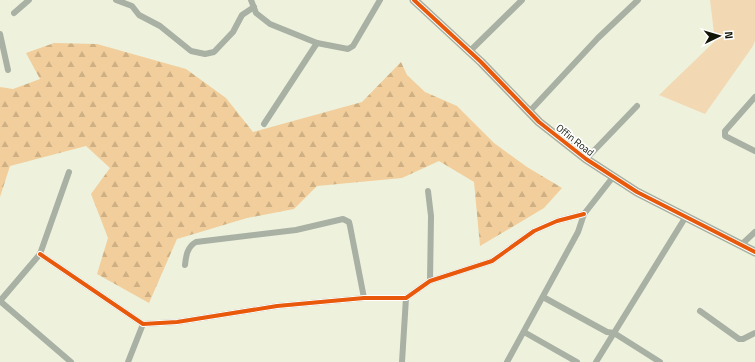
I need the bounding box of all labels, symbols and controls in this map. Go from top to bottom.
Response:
north arrow [699,16,739,56]
text: N [721,31,737,40]
street label: Offin Road [553,120,597,160]

